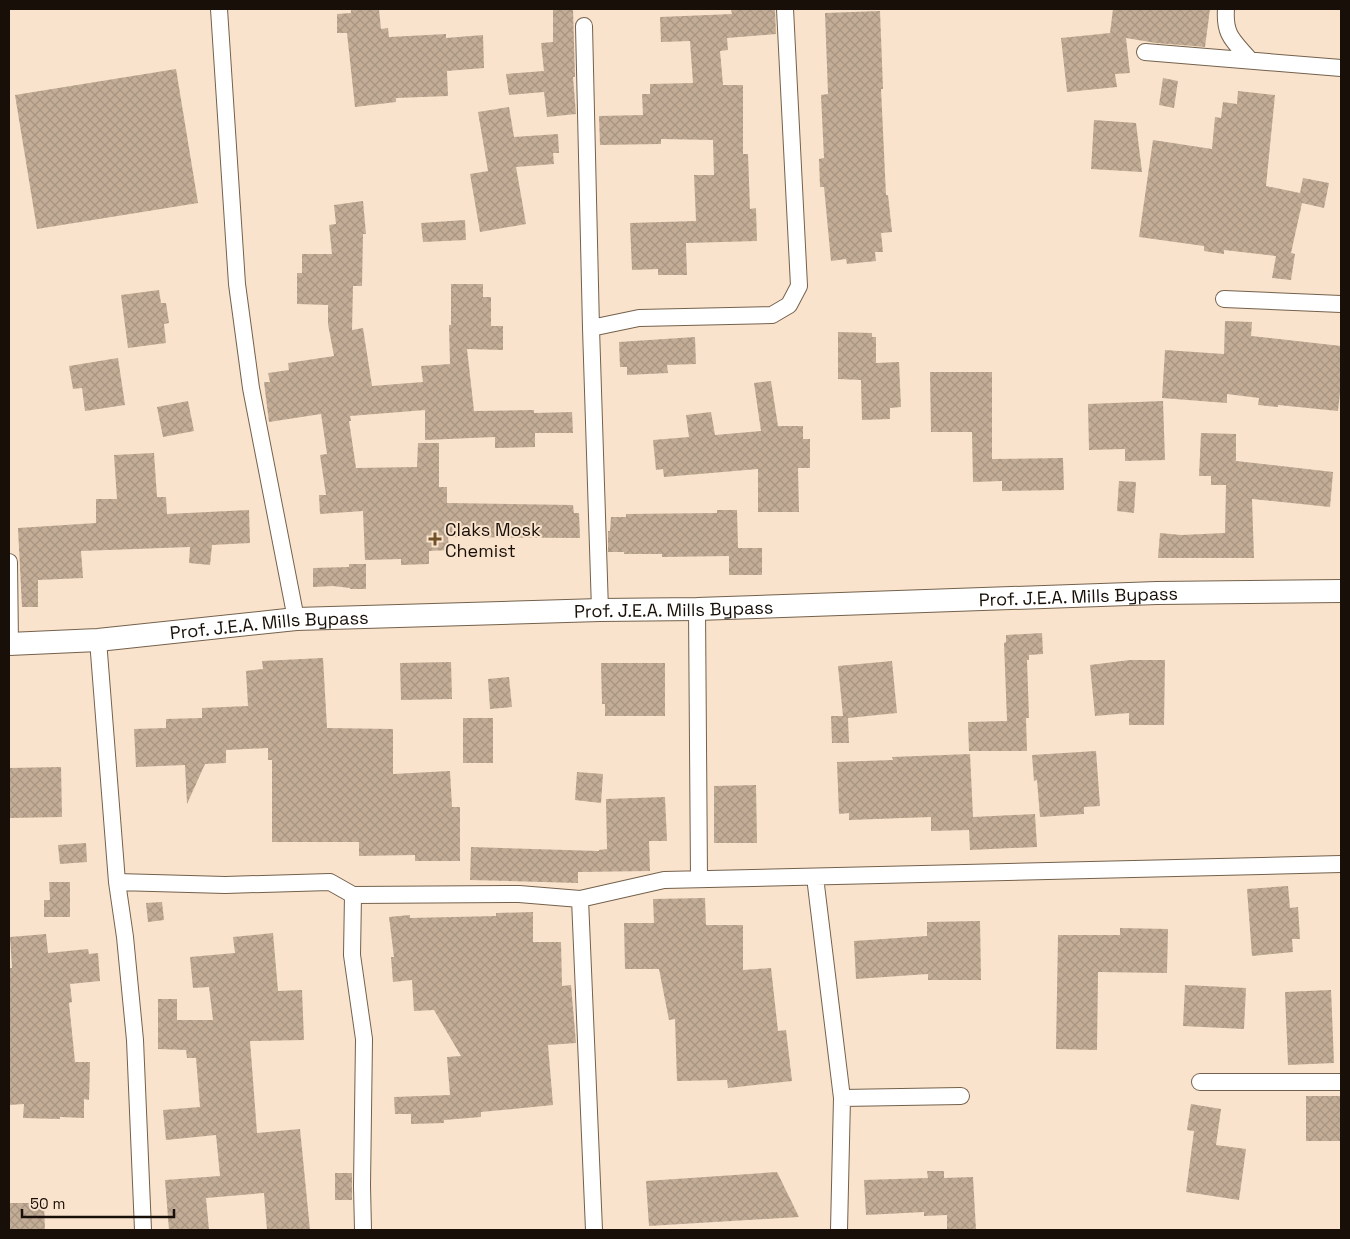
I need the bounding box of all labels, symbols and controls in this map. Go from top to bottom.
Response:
place label: Claks Mosk Chemist [445,518,541,562]
marker: Claks Mosk Chemist [429,533,441,545]
street label: Prof. J.E.A. Mills Bypass [978,581,1178,611]
street label: Prof. J.E.A. Mills Bypass [574,595,774,622]
street label: Prof. J.E.A. Mills Bypass [169,605,369,644]
scale bar [22,1186,175,1218]
text: 50 m [30,1194,65,1213]

